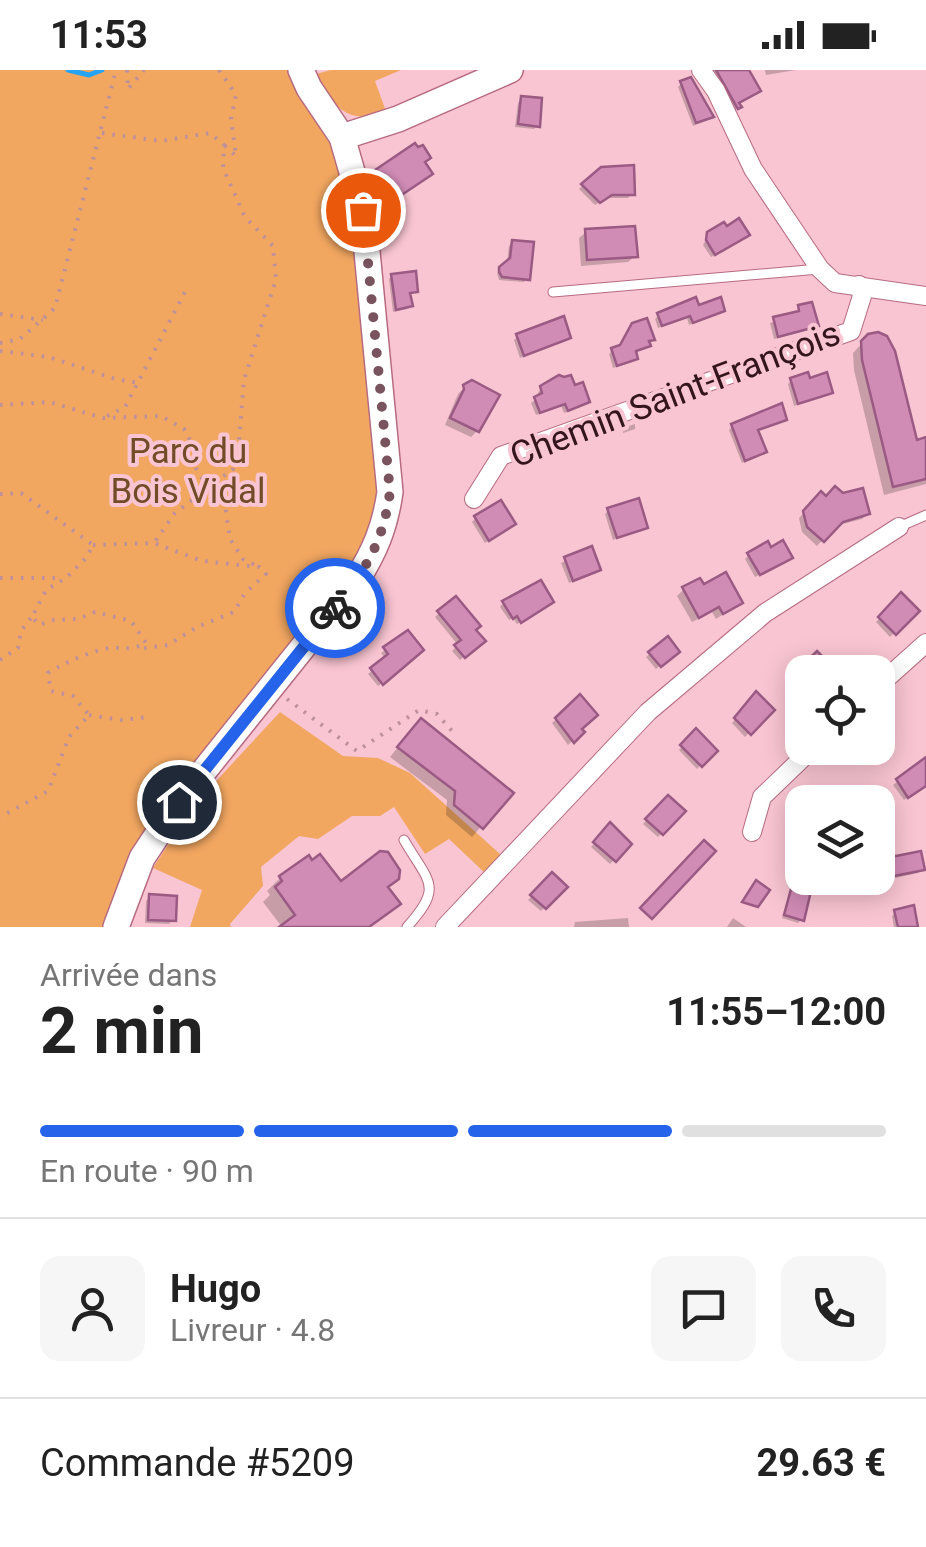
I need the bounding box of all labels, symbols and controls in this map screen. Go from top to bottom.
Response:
text: 11:53 [50,13,148,57]
pin [321,168,406,253]
icon: bag [336,183,391,238]
street label: Chemin Saint-François [504,313,846,476]
park label: Parc du Bois Vidal [110,431,266,512]
courier [285,558,385,658]
icon: bike [308,581,363,636]
map controls [785,655,895,895]
button: locate [785,655,895,765]
pin [137,760,222,845]
icon: home [152,775,207,830]
button: layers [785,785,895,895]
text: Arrivée dans [40,956,217,994]
text: 11:55–12:00 [666,990,886,1034]
text: 2 min [40,993,203,1069]
text: En route · 90 m [40,1152,254,1190]
button: person [40,1256,145,1361]
button: chat [651,1256,756,1361]
button: phone [781,1256,886,1361]
text: Hugo [170,1267,261,1311]
text: Livreur · 4.8 [170,1311,335,1349]
text: Commande #5209 [40,1441,355,1485]
text: 29.63 € [757,1441,886,1485]

